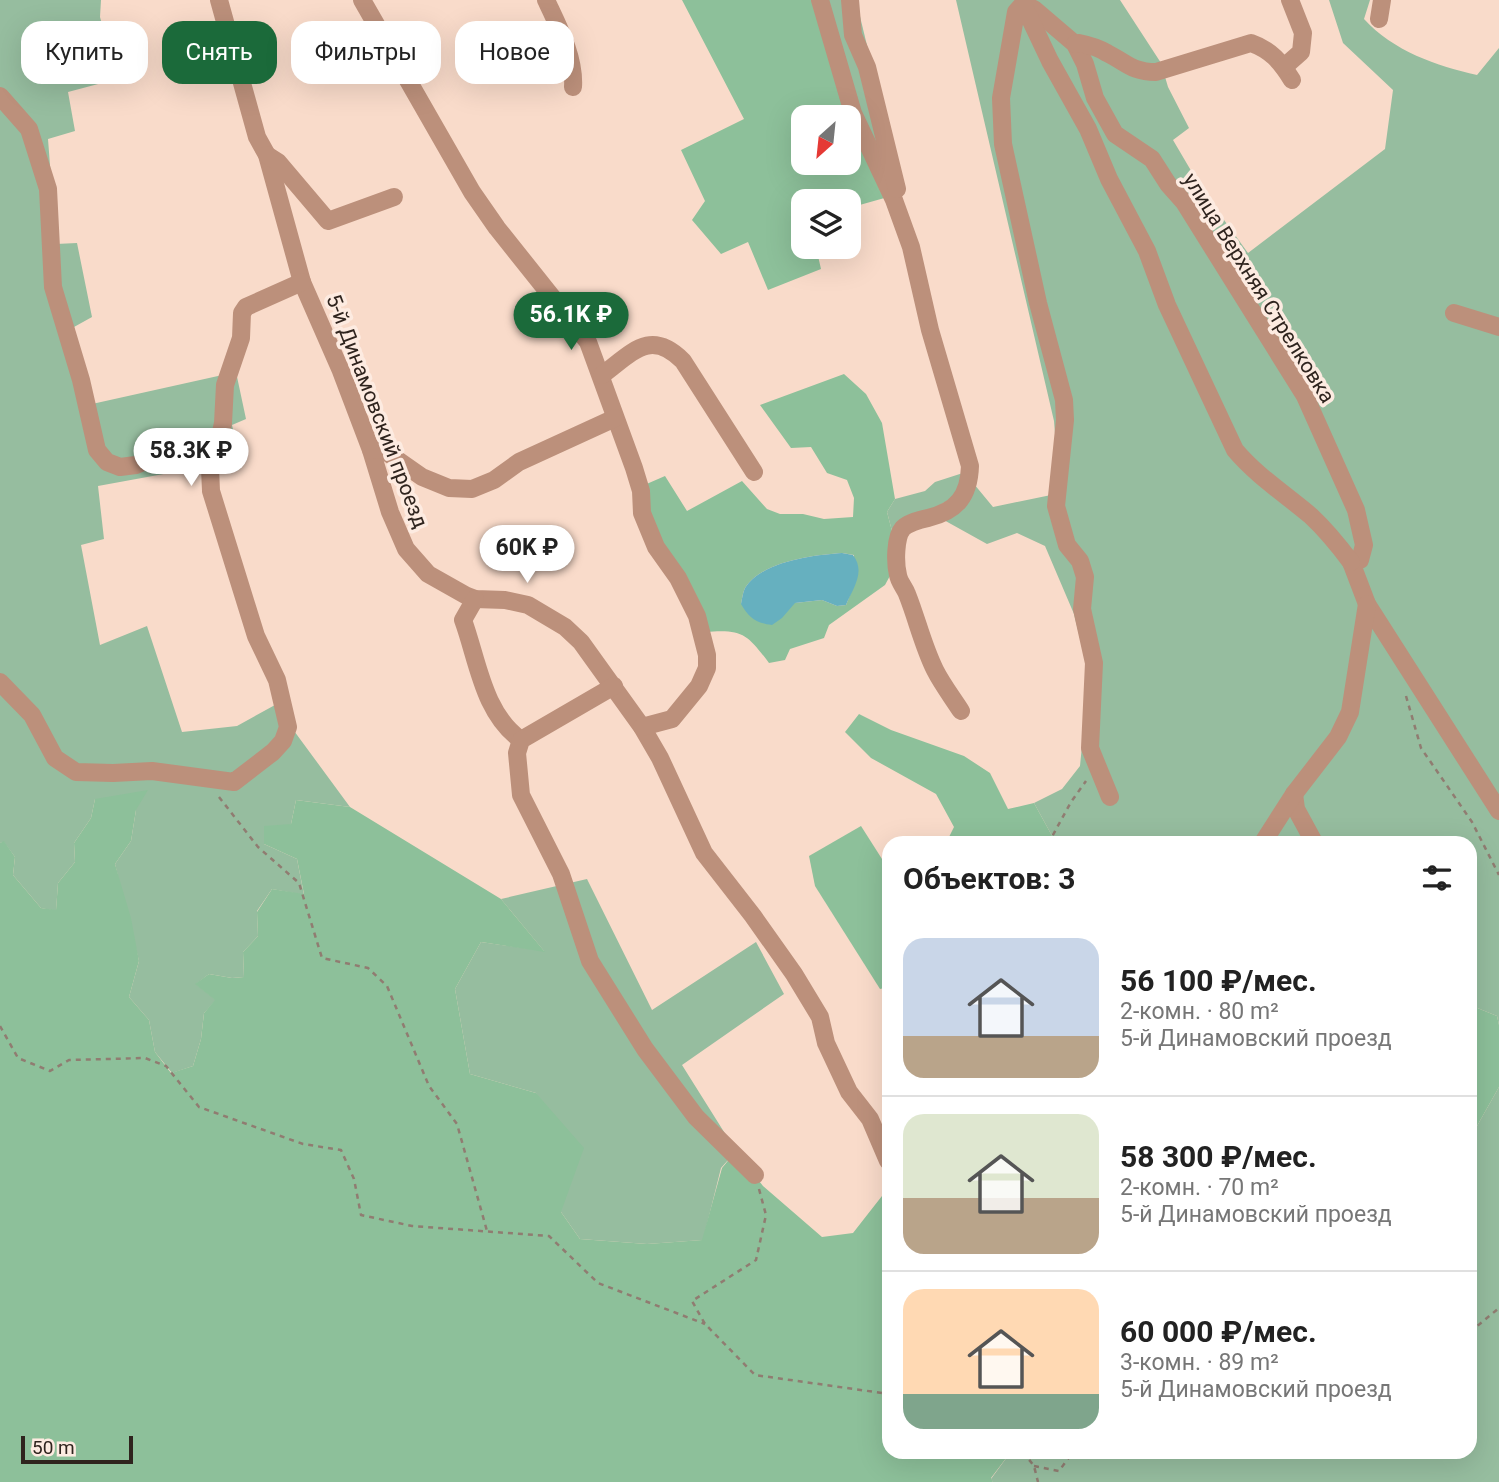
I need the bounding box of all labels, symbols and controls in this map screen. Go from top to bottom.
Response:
chip: Купить [21,21,148,84]
chip: Снять [162,21,277,84]
chip: Фильтры [291,21,441,84]
chip: Новое [455,21,574,84]
north arrow [791,105,861,175]
map controls [791,105,861,259]
street label: улица Верхняя Стрелковка [1178,169,1340,407]
button: layers [791,189,861,259]
street label: 5-й Динамовский проезд [321,291,433,531]
pin: 56.1K ₽ [506,292,636,352]
text: 56.1K ₽ [530,301,612,328]
pin: 58.3K ₽ [126,428,256,488]
text: 58.3K ₽ [150,437,232,464]
pin: 60K ₽ [478,526,576,585]
text: 60K ₽ [496,534,558,561]
icon: filters [1418,859,1456,897]
text: Объектов: 3 [903,861,1075,896]
text: 56 100 ₽/мес. [1120,963,1317,998]
icon: home [959,966,1043,1050]
text: 2-комн. · 80 m² [1120,998,1279,1025]
text: 5-й Динамовский проезд [1120,1025,1392,1052]
text: 58 300 ₽/мес. [1120,1139,1317,1174]
icon: home [959,1142,1043,1226]
text: 2-комн. · 70 m² [1120,1174,1279,1201]
text: 5-й Динамовский проезд [1120,1201,1392,1228]
text: 60 000 ₽/мес. [1120,1314,1317,1349]
icon: home [959,1317,1043,1401]
text: 3-комн. · 89 m² [1120,1349,1279,1376]
text: 5-й Динамовский проезд [1120,1376,1392,1403]
scale bar [21,1433,133,1465]
text: 50 m [32,1436,75,1459]

